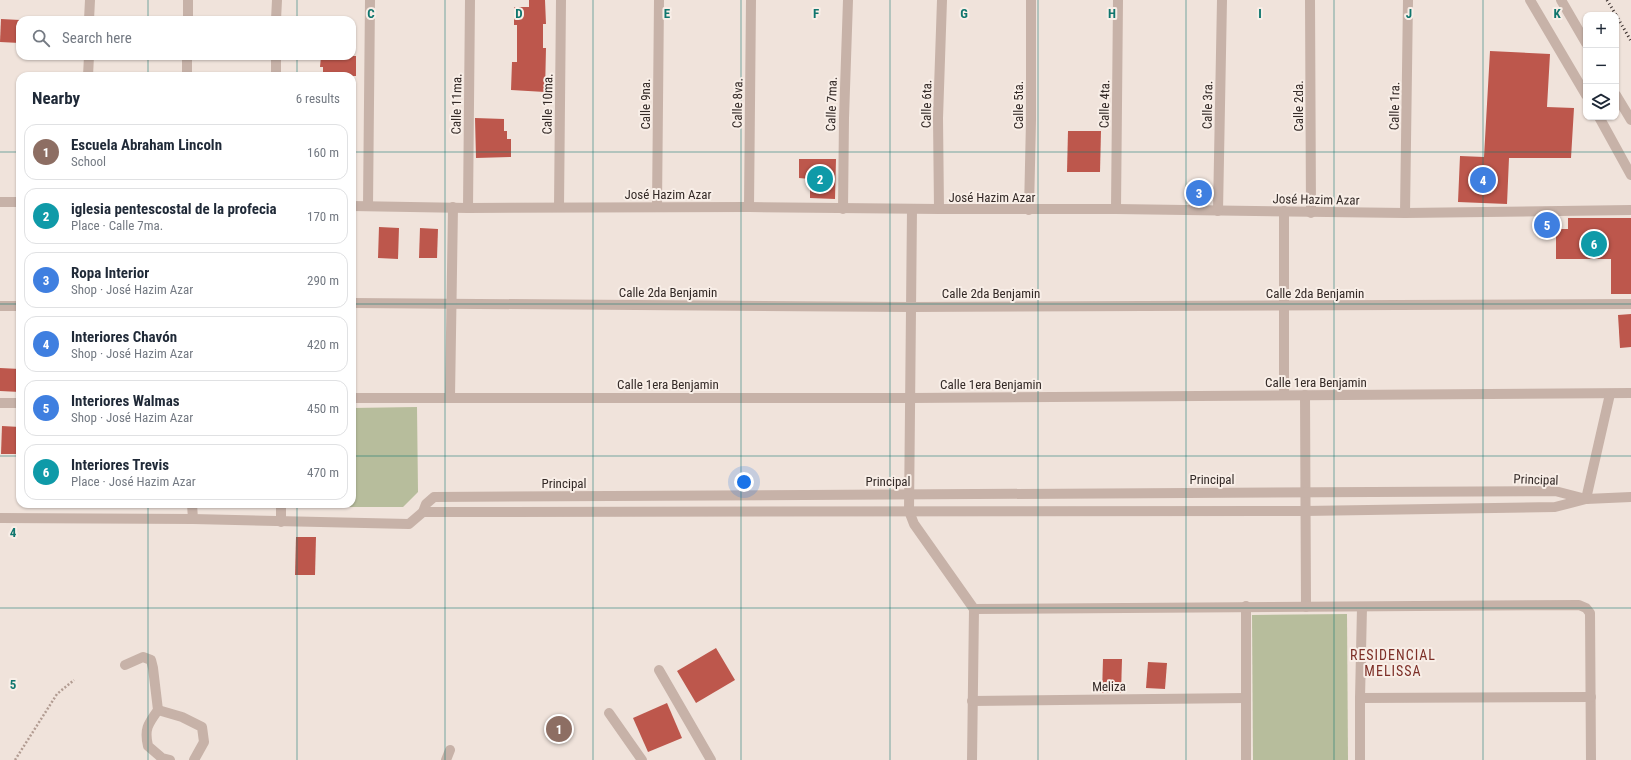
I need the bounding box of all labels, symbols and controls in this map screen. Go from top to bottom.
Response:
text: C [367,6,375,21]
text: D [515,6,523,21]
text: E [664,6,671,21]
text: F [813,6,819,21]
text: G [960,6,968,21]
text: H [1108,6,1116,21]
text: I [1258,6,1262,21]
text: J [1406,6,1412,21]
text: K [1553,6,1561,21]
map controls [1583,12,1619,120]
button: + [1583,12,1619,48]
search box [16,16,356,60]
icon: search [30,27,52,49]
text: Search here [62,29,132,47]
button: − [1583,48,1619,84]
street label: Calle 11ma. [448,73,465,135]
street label: Calle 10ma. [539,73,556,135]
street label: Calle 7ma. [823,77,840,132]
street label: Calle 9na. [638,78,653,130]
street label: Calle 8va. [730,78,745,128]
street label: Calle 6ta. [919,80,934,128]
street label: Calle 4ta. [1097,80,1112,128]
street label: Calle 2da. [1291,80,1306,132]
street label: Calle 5ta. [1011,81,1026,129]
street label: Calle 3ra. [1200,81,1215,129]
street label: Calle 1ra. [1387,82,1402,130]
button: layers [1583,84,1619,120]
text: Nearby [32,88,80,108]
text: 6 results [296,91,340,106]
text: Escuela Abraham Lincoln [71,136,222,154]
text: 1 [43,145,49,160]
text: 160 m [307,145,339,160]
text: School [71,154,106,169]
pin: 2 [807,164,833,194]
pin: 4 [1470,165,1496,195]
pin: 3 [1186,178,1212,208]
street label: José Hazim Azar [624,187,712,202]
street label: José Hazim Azar [948,190,1036,205]
street label: José Hazim Azar [1272,191,1360,208]
text: iglesia pentescostal de la profecia [71,200,277,218]
text: 2 [43,209,49,224]
text: 170 m [307,209,339,224]
pin: 5 [1534,210,1560,240]
text: Place · Calle 7ma. [71,218,163,233]
pin: 6 [1581,229,1607,259]
text: Ropa Interior [71,264,149,282]
text: 3 [43,273,49,288]
text: 290 m [307,273,339,288]
text: Shop · José Hazim Azar [71,282,193,297]
street label: Calle 2da Benjamin [619,285,717,300]
street label: Calle 2da Benjamin [942,286,1040,301]
street label: Calle 2da Benjamin [1266,286,1364,301]
text: Interiores Chavón [71,328,177,346]
text: 4 [43,337,49,352]
text: 420 m [307,337,339,352]
text: Shop · José Hazim Azar [71,346,193,361]
street label: Calle 1era Benjamin [1265,375,1367,390]
street label: Calle 1era Benjamin [617,377,719,392]
street label: Calle 1era Benjamin [940,377,1042,392]
text: Interiores Walmas [71,392,180,410]
text: 5 [43,401,49,416]
text: 450 m [307,401,339,416]
text: Shop · José Hazim Azar [71,410,193,425]
text: Interiores Trevis [71,456,169,474]
text: 6 [43,465,49,480]
text: 470 m [307,465,339,480]
street label: Principal [1513,471,1559,488]
your location [734,472,754,492]
street label: Principal [1189,472,1235,487]
text: Place · José Hazim Azar [71,474,196,489]
street label: Principal [865,474,911,489]
street label: Principal [541,476,587,491]
text: 4 [10,525,17,540]
district label: RESIDENCIAL MELISSA [1350,647,1436,679]
text: 5 [10,677,17,692]
street label: Meliza [1092,679,1126,694]
pin: 1 [546,714,572,744]

